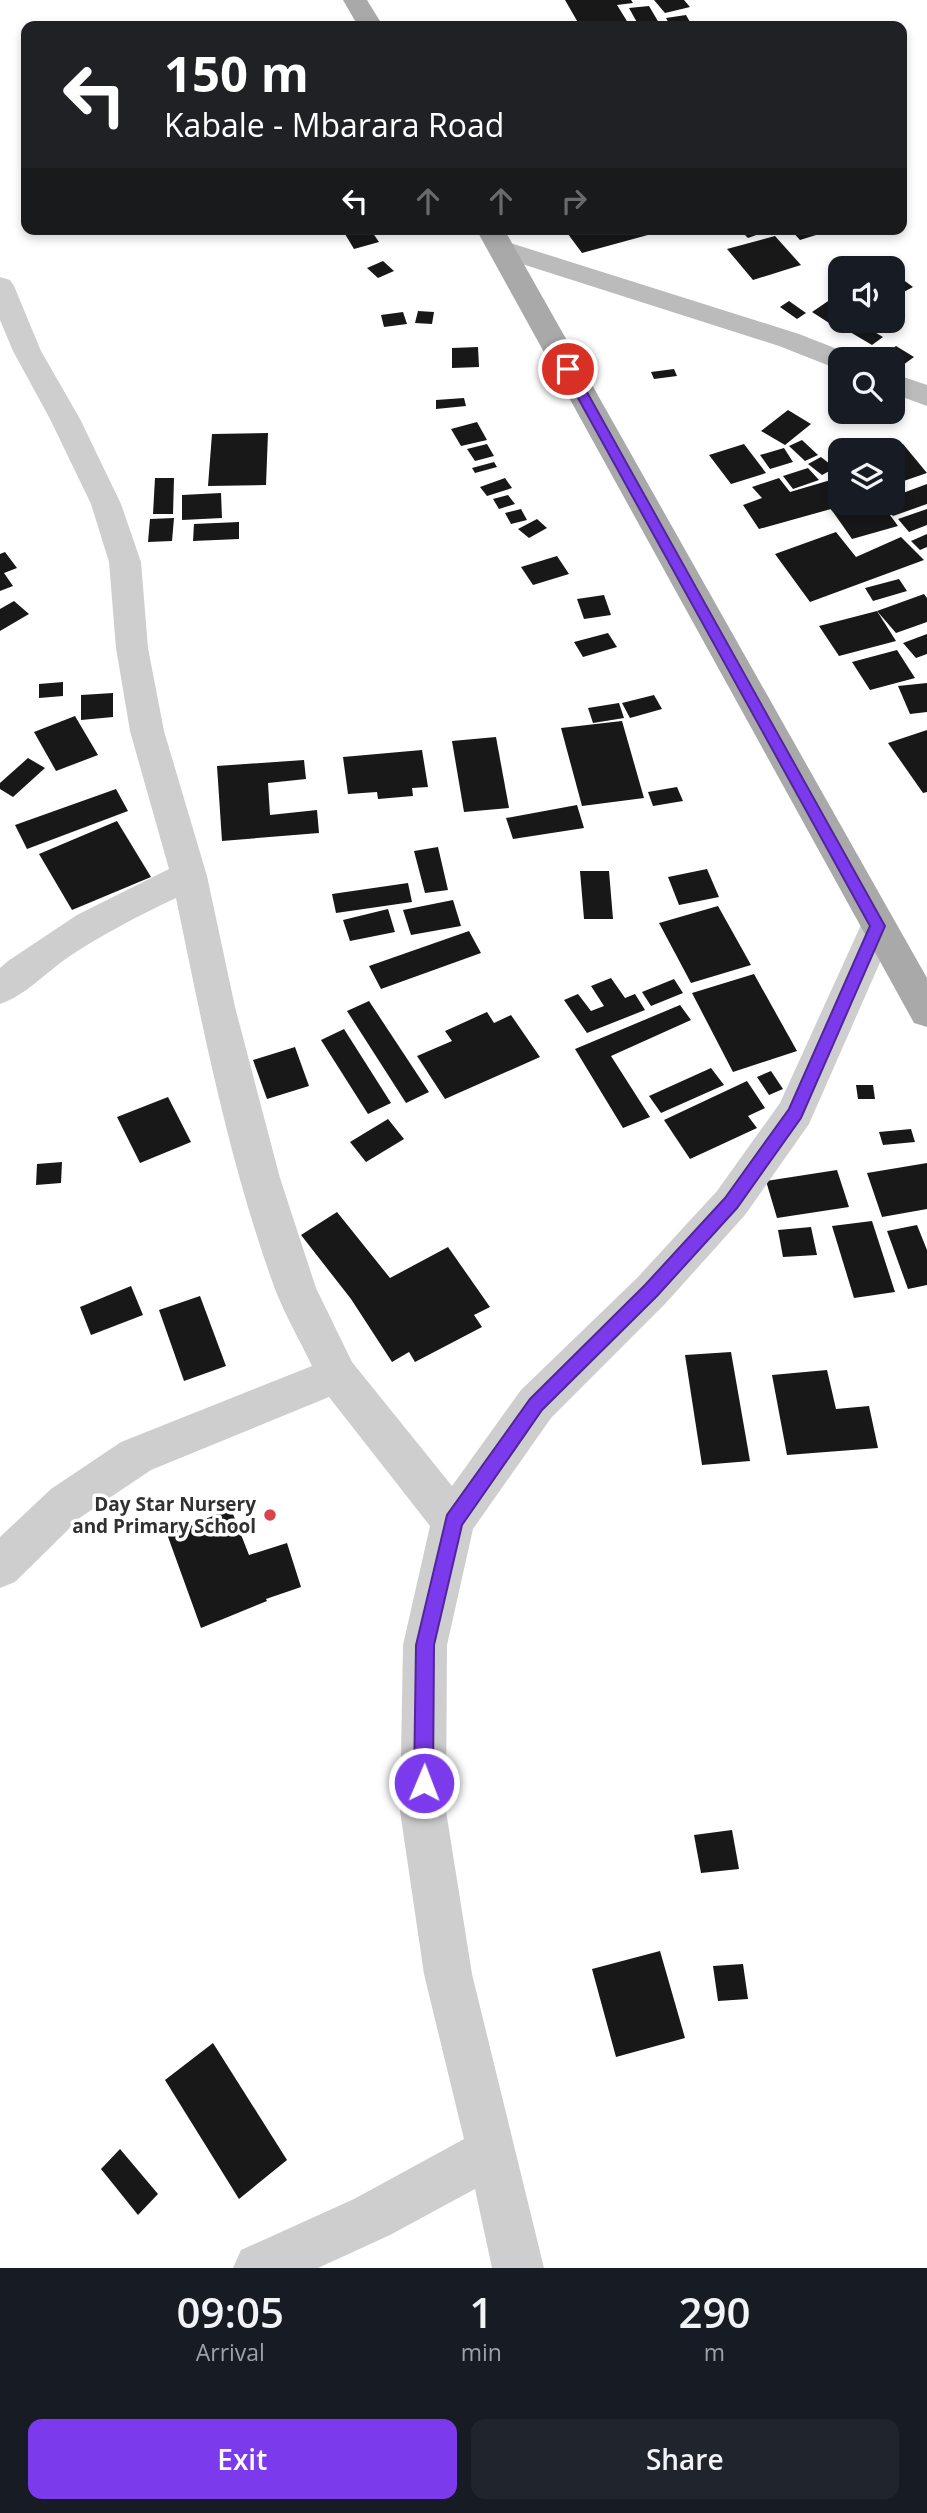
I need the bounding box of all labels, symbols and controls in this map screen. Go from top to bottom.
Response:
text: 150 m [164,40,309,106]
icon: left [49,49,140,140]
text: Kabale - Mbarara Road [164,103,504,146]
icon: left [336,182,374,220]
icon: ahead [409,182,447,220]
icon: ahead [482,182,520,220]
icon: right [555,182,593,220]
map controls [828,256,905,515]
button: sound [828,256,905,333]
pin [538,339,598,399]
button: search [828,347,905,424]
icon: arrive [549,350,587,388]
button: layers [828,438,905,515]
place label: Day Star Nursery and Primary School [72,1491,256,1539]
marker: Day Star Nursery and Primary School [262,1507,278,1523]
position arrow [387,1746,461,1820]
text: 09:05 [177,2283,284,2340]
text: 1 [469,2283,493,2340]
text: 290 [678,2283,750,2340]
text: Arrival [196,2336,265,2368]
text: min [461,2336,502,2368]
text: m [704,2336,725,2368]
button: Exit [28,2419,457,2499]
button: Share [471,2419,899,2499]

